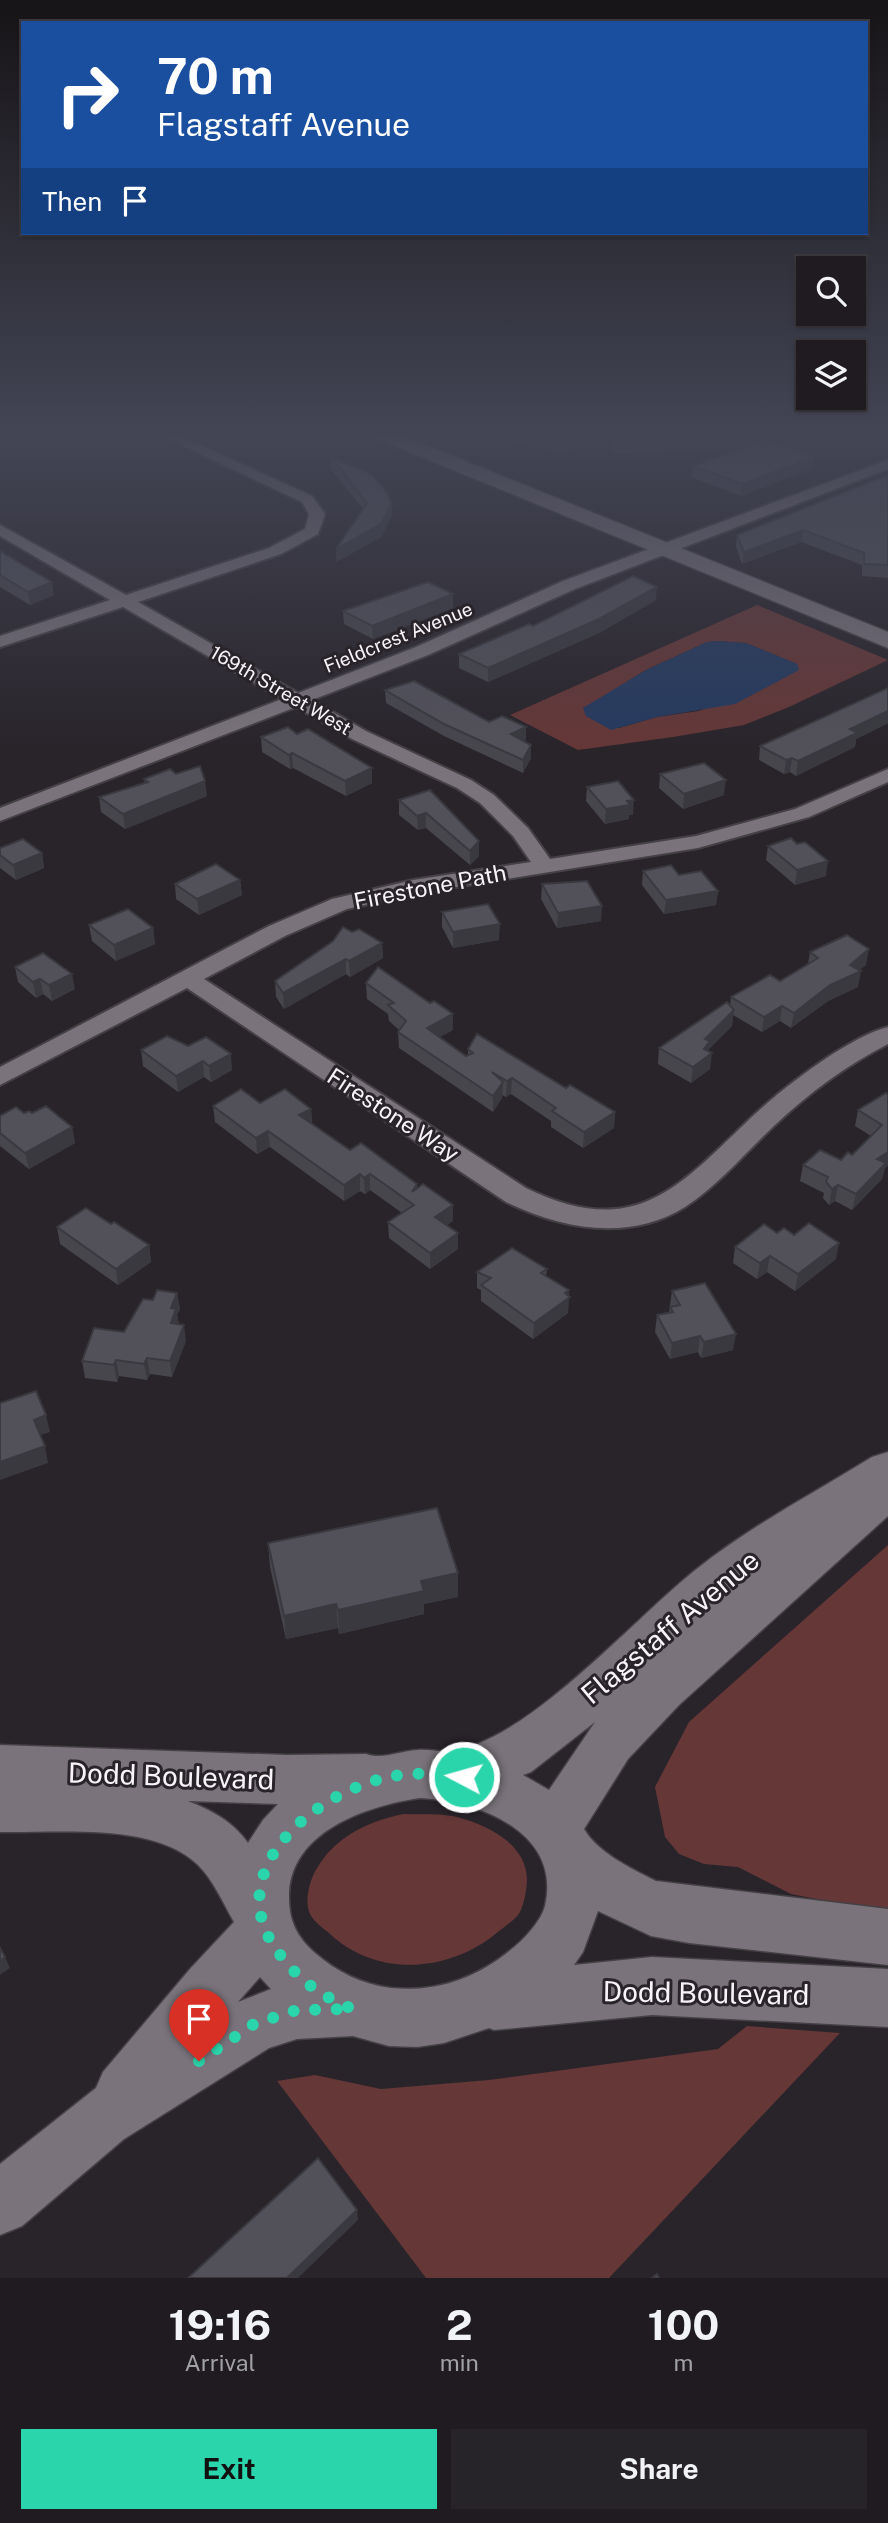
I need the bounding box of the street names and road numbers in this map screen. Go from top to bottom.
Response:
street label: Fieldcrest Avenue [321,597,475,677]
street label: 169th Street West [207,641,355,739]
street label: Firestone Path [351,858,508,915]
street label: Firestone Way [323,1062,464,1167]
street label: Flagstaff Avenue [574,1543,765,1710]
street label: Dodd Boulevard [67,1755,275,1796]
street label: Dodd Boulevard [602,1974,810,2011]

